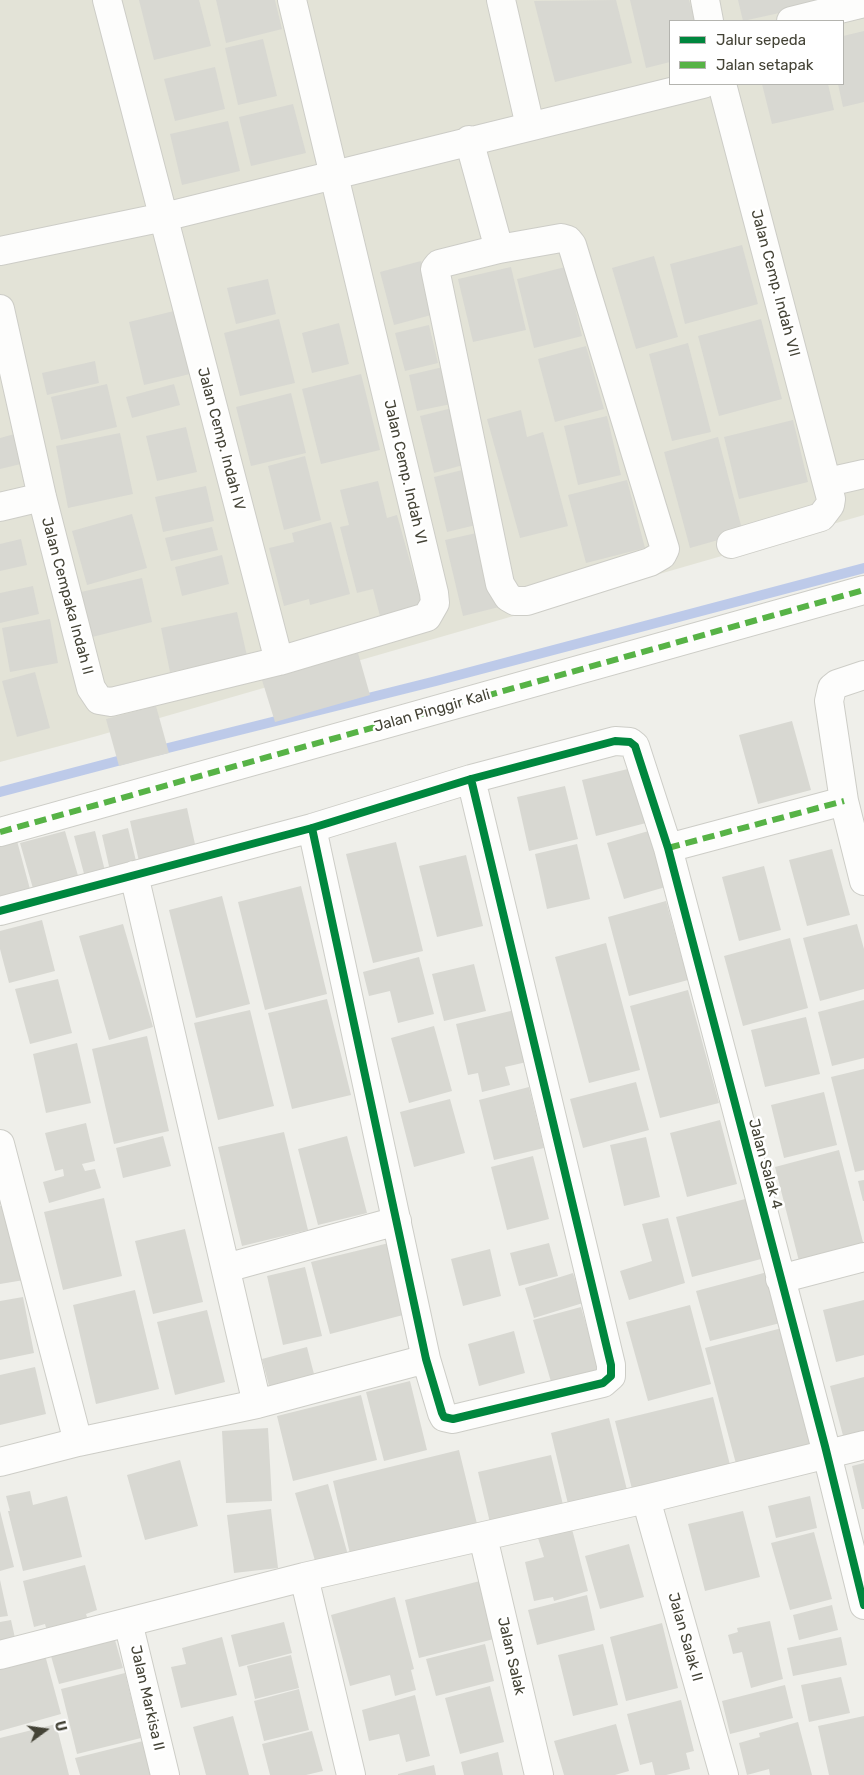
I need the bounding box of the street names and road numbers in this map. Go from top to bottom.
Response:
street label: Jalan Cemp. Indah VII [747,207,803,359]
street label: Jalan Cemp. Indah IV [193,365,249,513]
street label: Jalan Cemp. Indah VI [380,398,430,546]
street label: Jalan Cempaka Indah II [37,515,97,677]
street label: Jalan Pinggir Kali [372,686,492,736]
street label: Jalan Salak 4 [744,1117,786,1211]
street label: Jalan Salak II [664,1591,706,1683]
street label: Jalan Salak [493,1615,529,1697]
street label: Jalan Markisa II [126,1644,168,1752]

